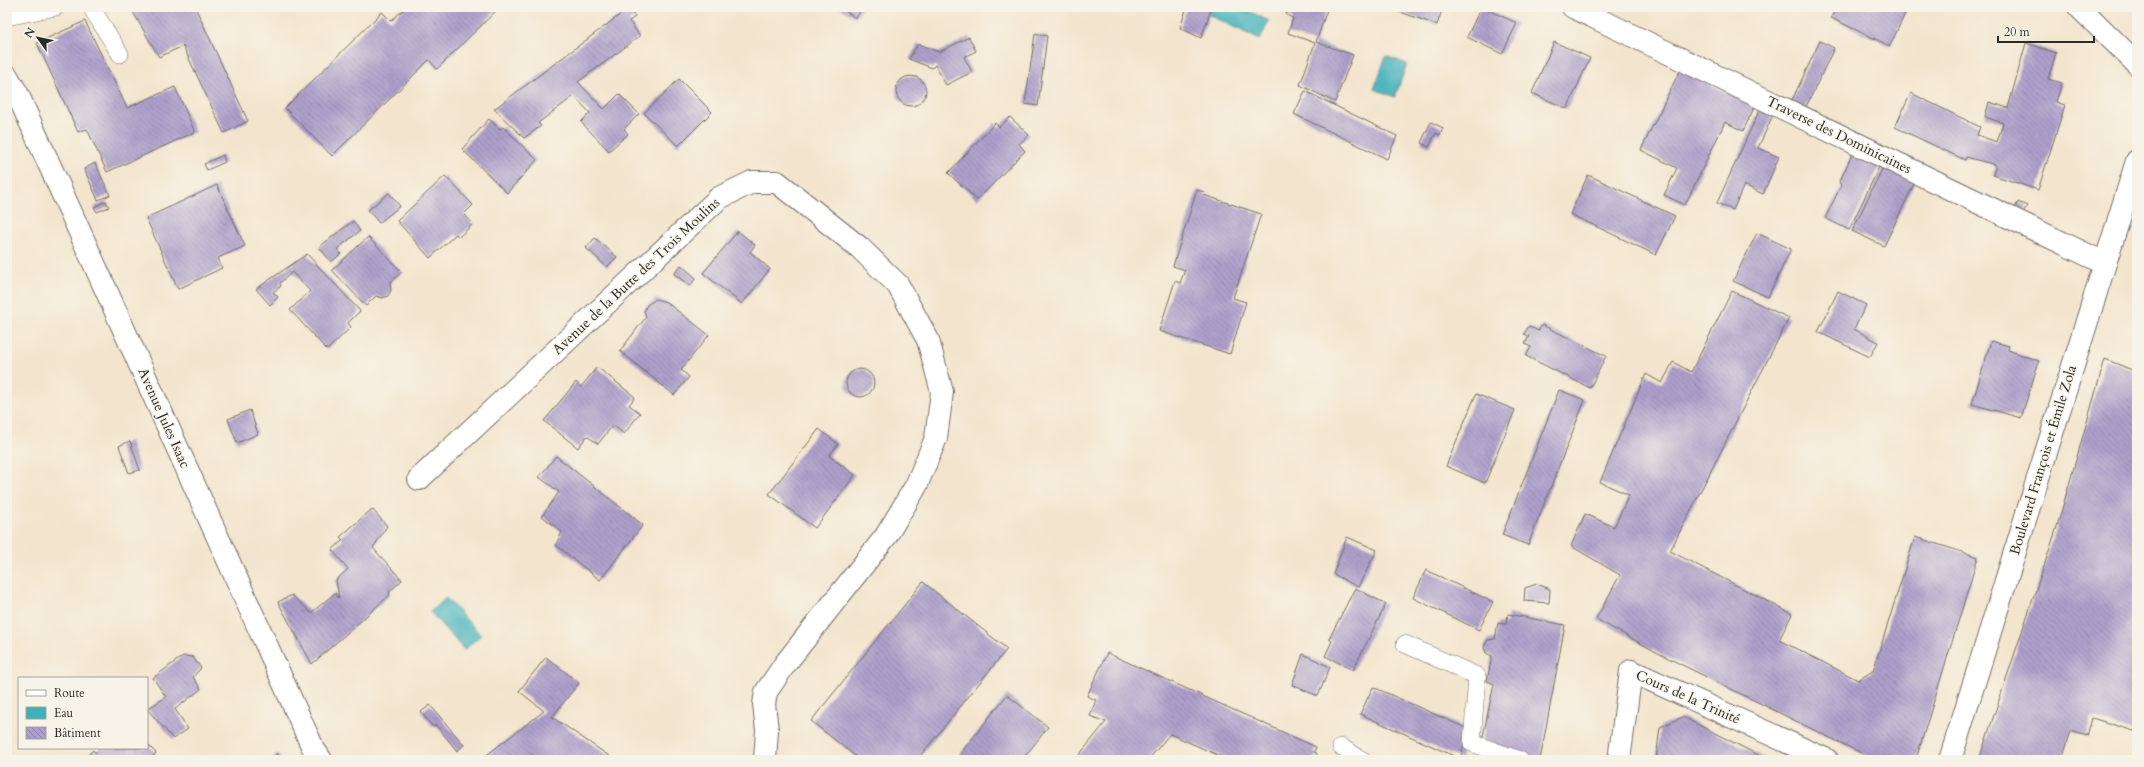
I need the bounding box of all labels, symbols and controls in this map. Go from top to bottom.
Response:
north arrow [18,18,58,58]
scale bar [1998,18,2094,44]
text: N [21,24,39,41]
text: 20 m [2004,24,2031,40]
street label: Traverse des Dominicaines [1763,92,1915,179]
street label: Avenue de la Butte des Trois Moulins [548,193,724,359]
street label: Boulevard François et Émile Zola [2005,363,2081,557]
street label: Avenue Jules Isaac [133,365,195,471]
street label: Cours de la Trinité [1633,665,1743,729]
legend [18,677,148,749]
text: Route [54,685,85,701]
text: Eau [54,705,74,721]
text: Bâtiment [54,725,101,741]

